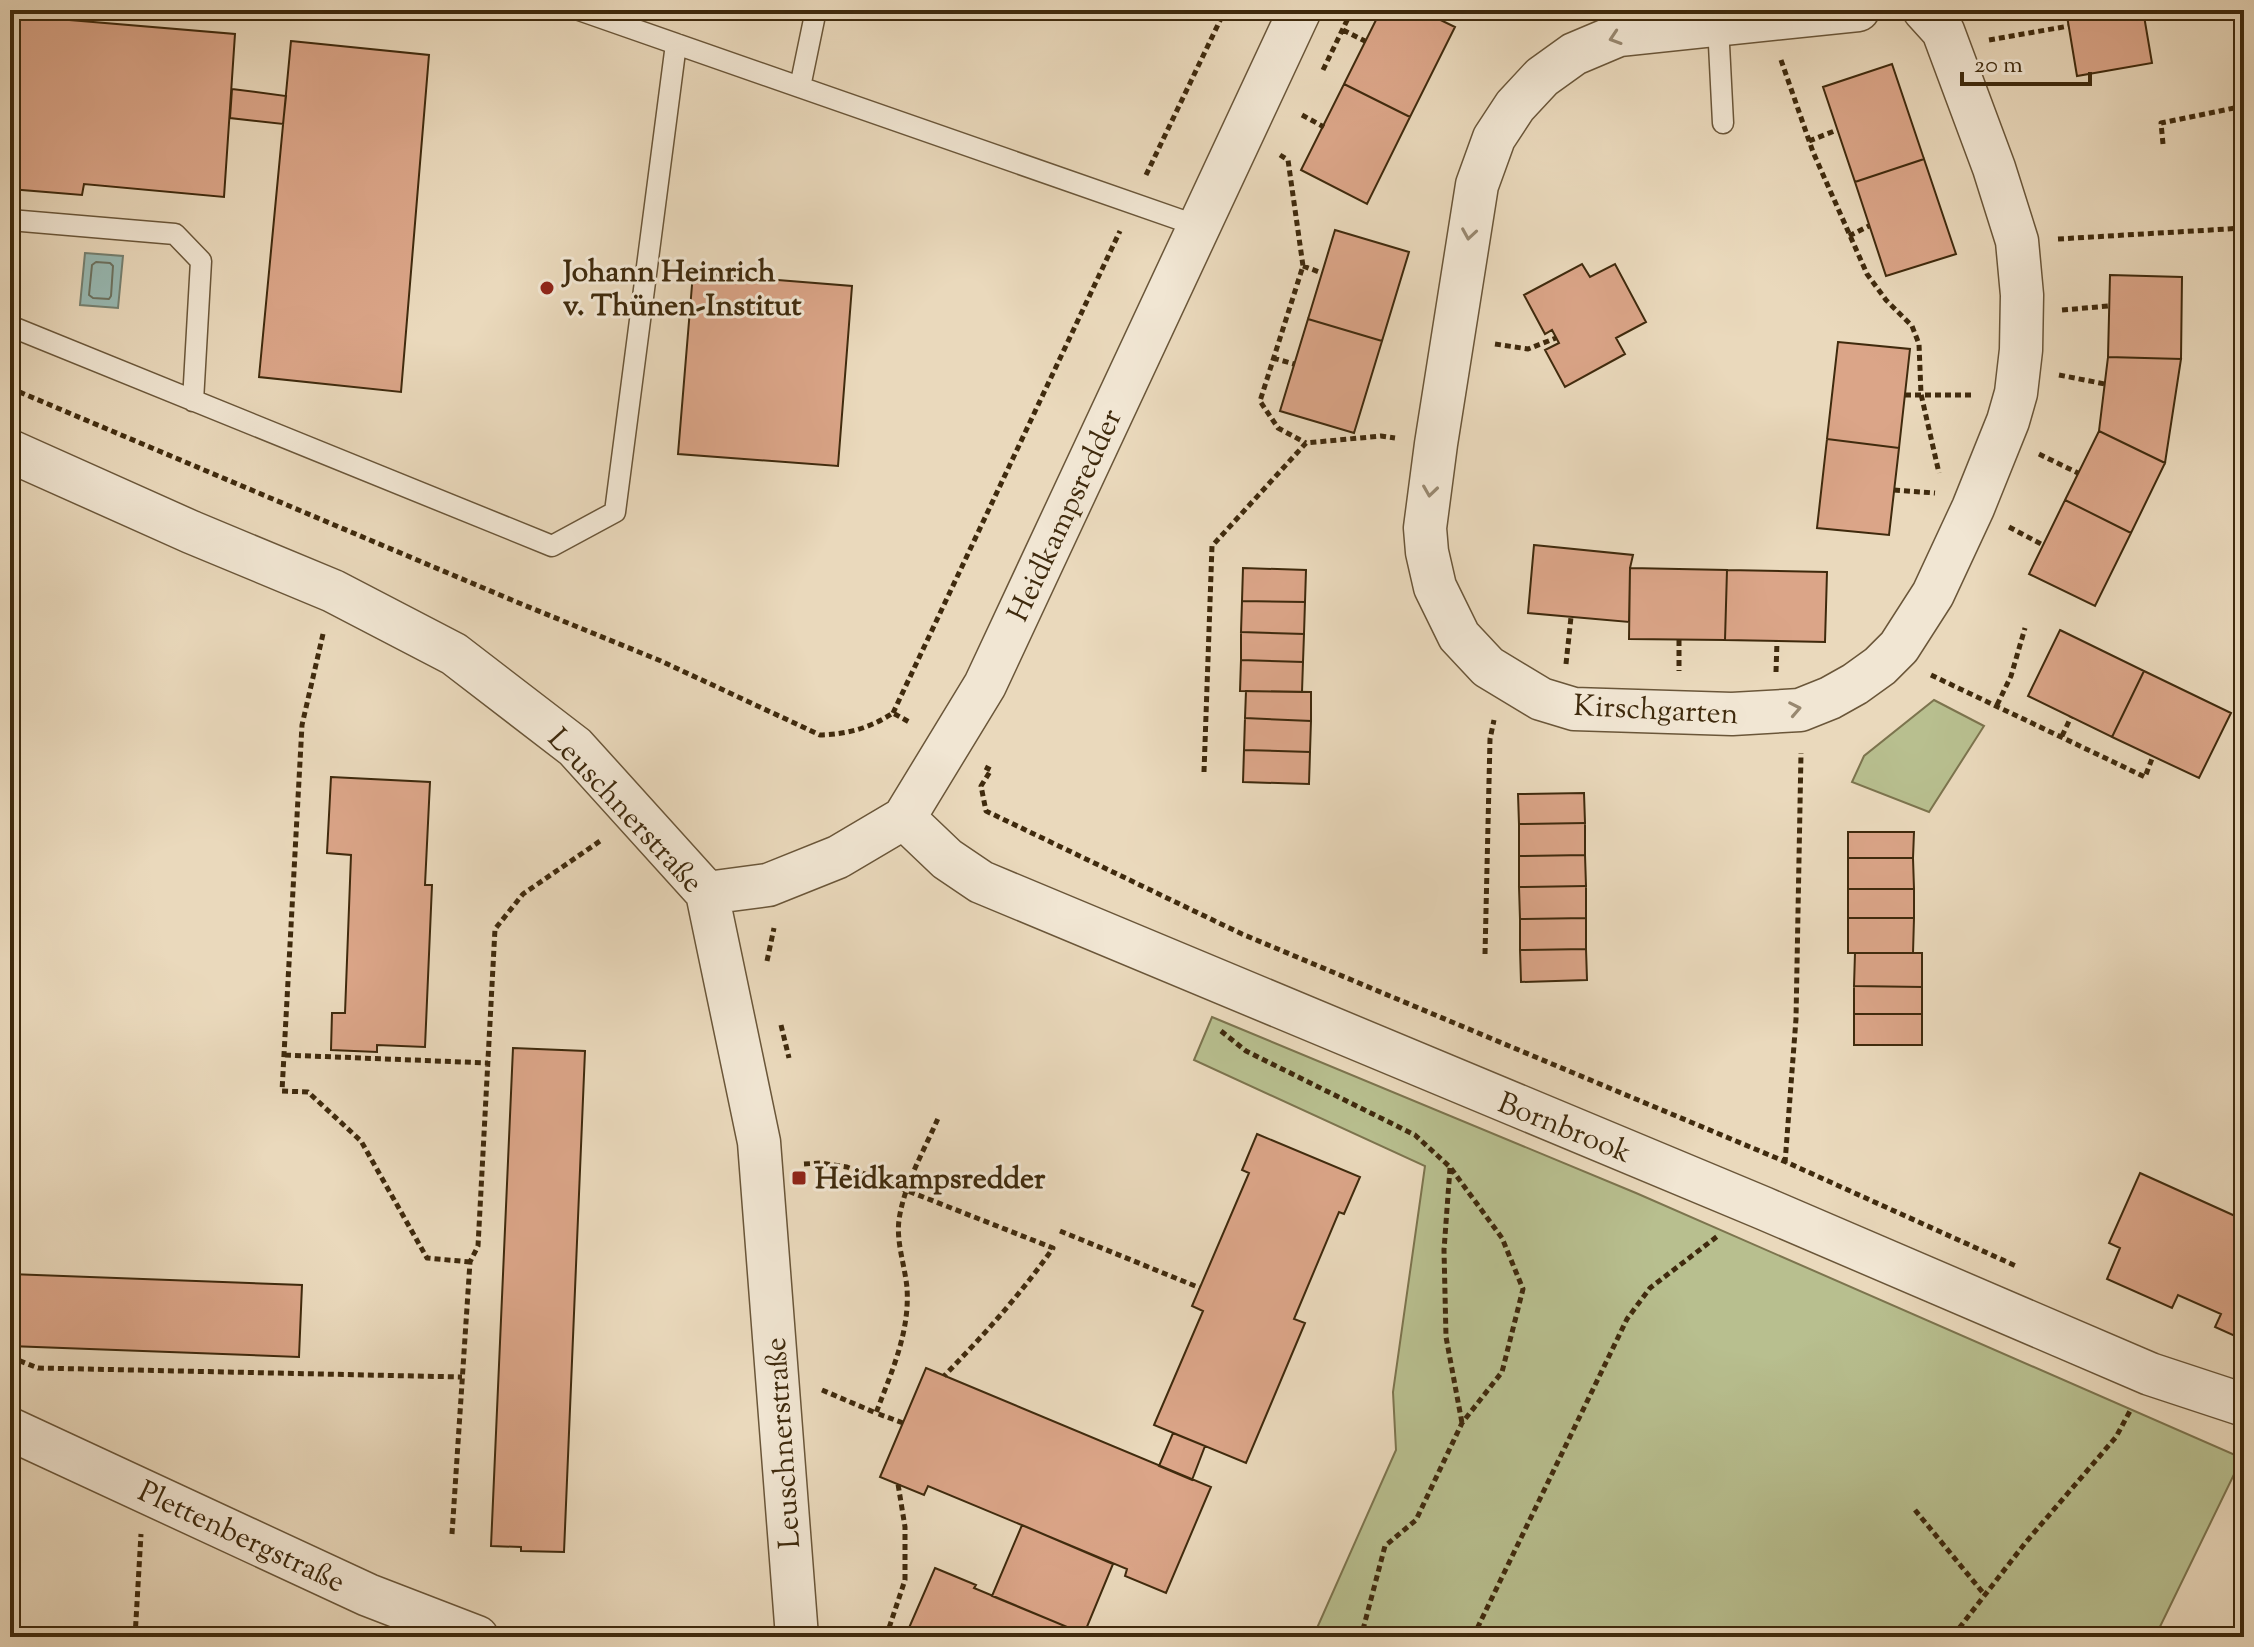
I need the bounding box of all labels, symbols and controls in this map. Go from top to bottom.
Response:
one-way arrow [1608,29,1622,45]
scale bar [1962,36,2090,86]
text: 20 m [1974,49,2023,83]
one-way arrow [1462,227,1479,241]
place label: Johann Heinrich v. Thünen-Institut [561,252,802,329]
marker: Johann Heinrich v. Thünen-Institut [538,279,556,297]
street label: Heidkampsredder [998,403,1134,629]
one-way arrow [1422,484,1439,498]
street label: Kirschgarten [1572,686,1740,737]
one-way arrow [1788,702,1801,719]
street label: Leuschnerstraße [536,720,712,904]
street label: Bornbrook [1491,1083,1637,1176]
place label: Heidkampsredder [815,1159,1046,1202]
marker: Heidkampsredder [790,1169,808,1187]
street label: Leuschnerstraße [756,1336,813,1550]
street label: Plettenbergstraße [130,1471,352,1605]

